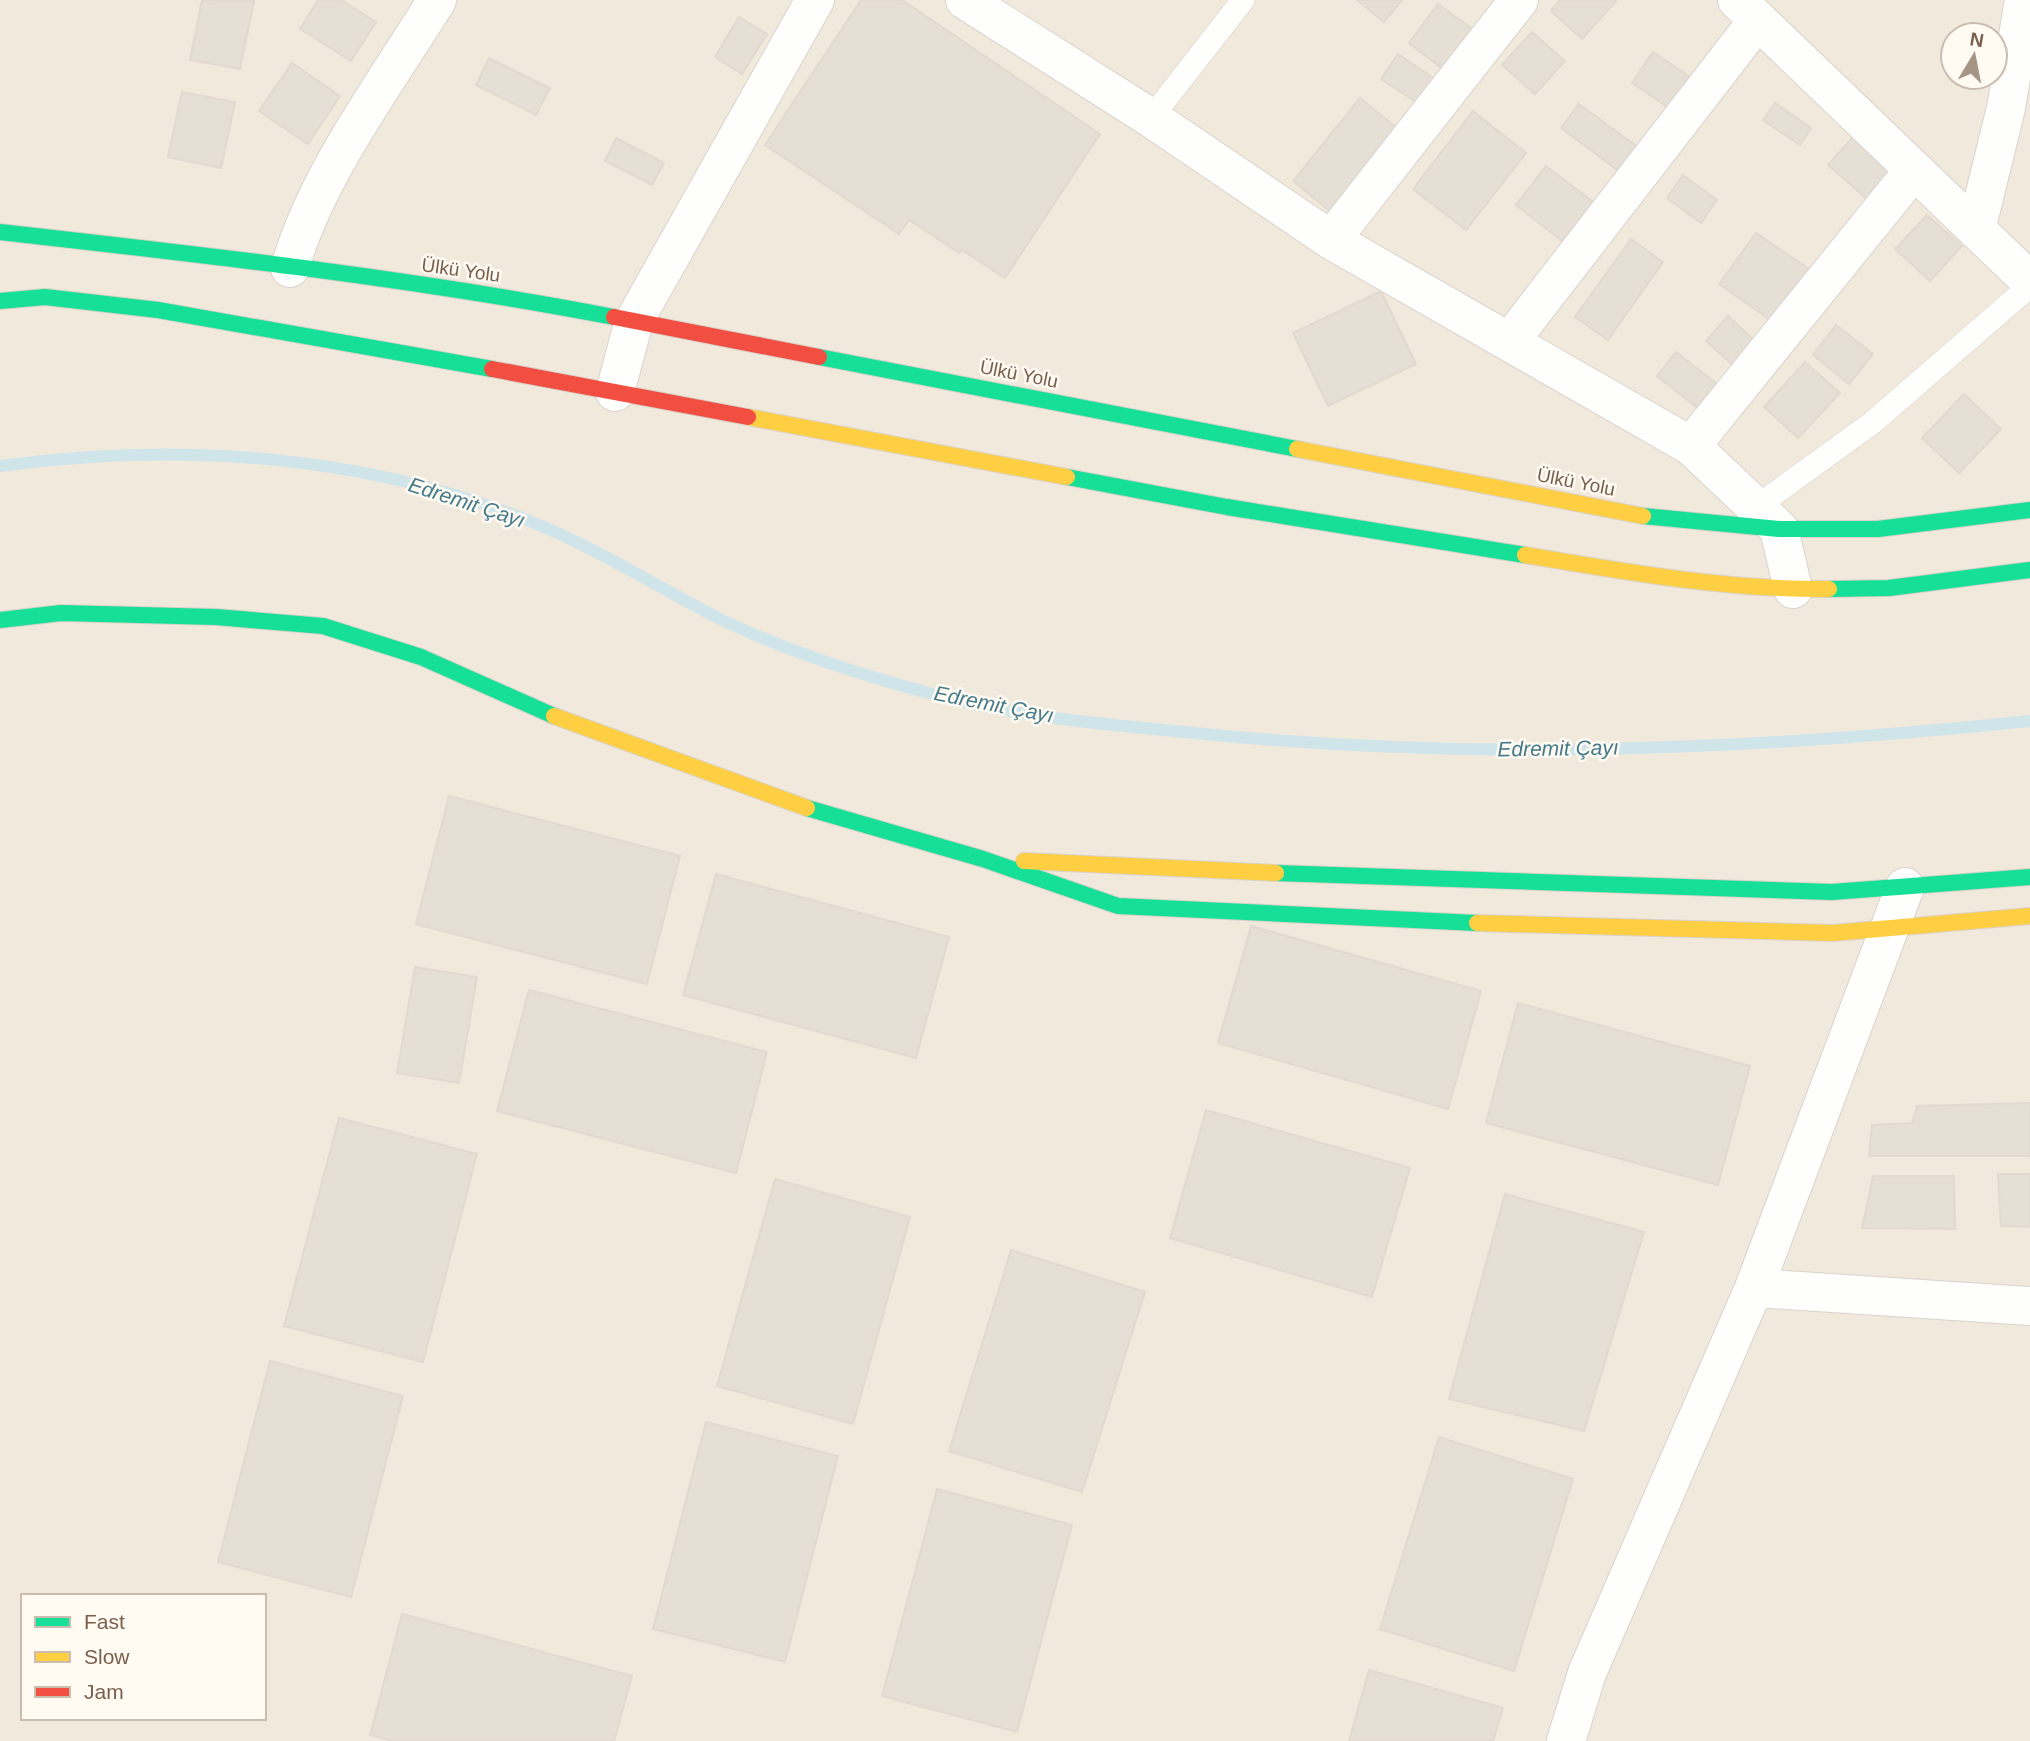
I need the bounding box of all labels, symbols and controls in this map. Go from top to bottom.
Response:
north arrow [1939,21,2009,91]
text: N [1968,28,1985,51]
street label: Ülkü Yolu [420,254,502,286]
street label: Ülkü Yolu [978,356,1060,392]
street label: Ülkü Yolu [1535,464,1617,500]
water label: Edremit Çayı [406,472,528,532]
water label: Edremit Çayı [932,681,1056,727]
water label: Edremit Çayı [1497,735,1619,761]
legend [21,1594,266,1720]
text: Fast [84,1610,125,1633]
text: Slow [84,1645,130,1668]
text: Jam [84,1680,124,1703]

